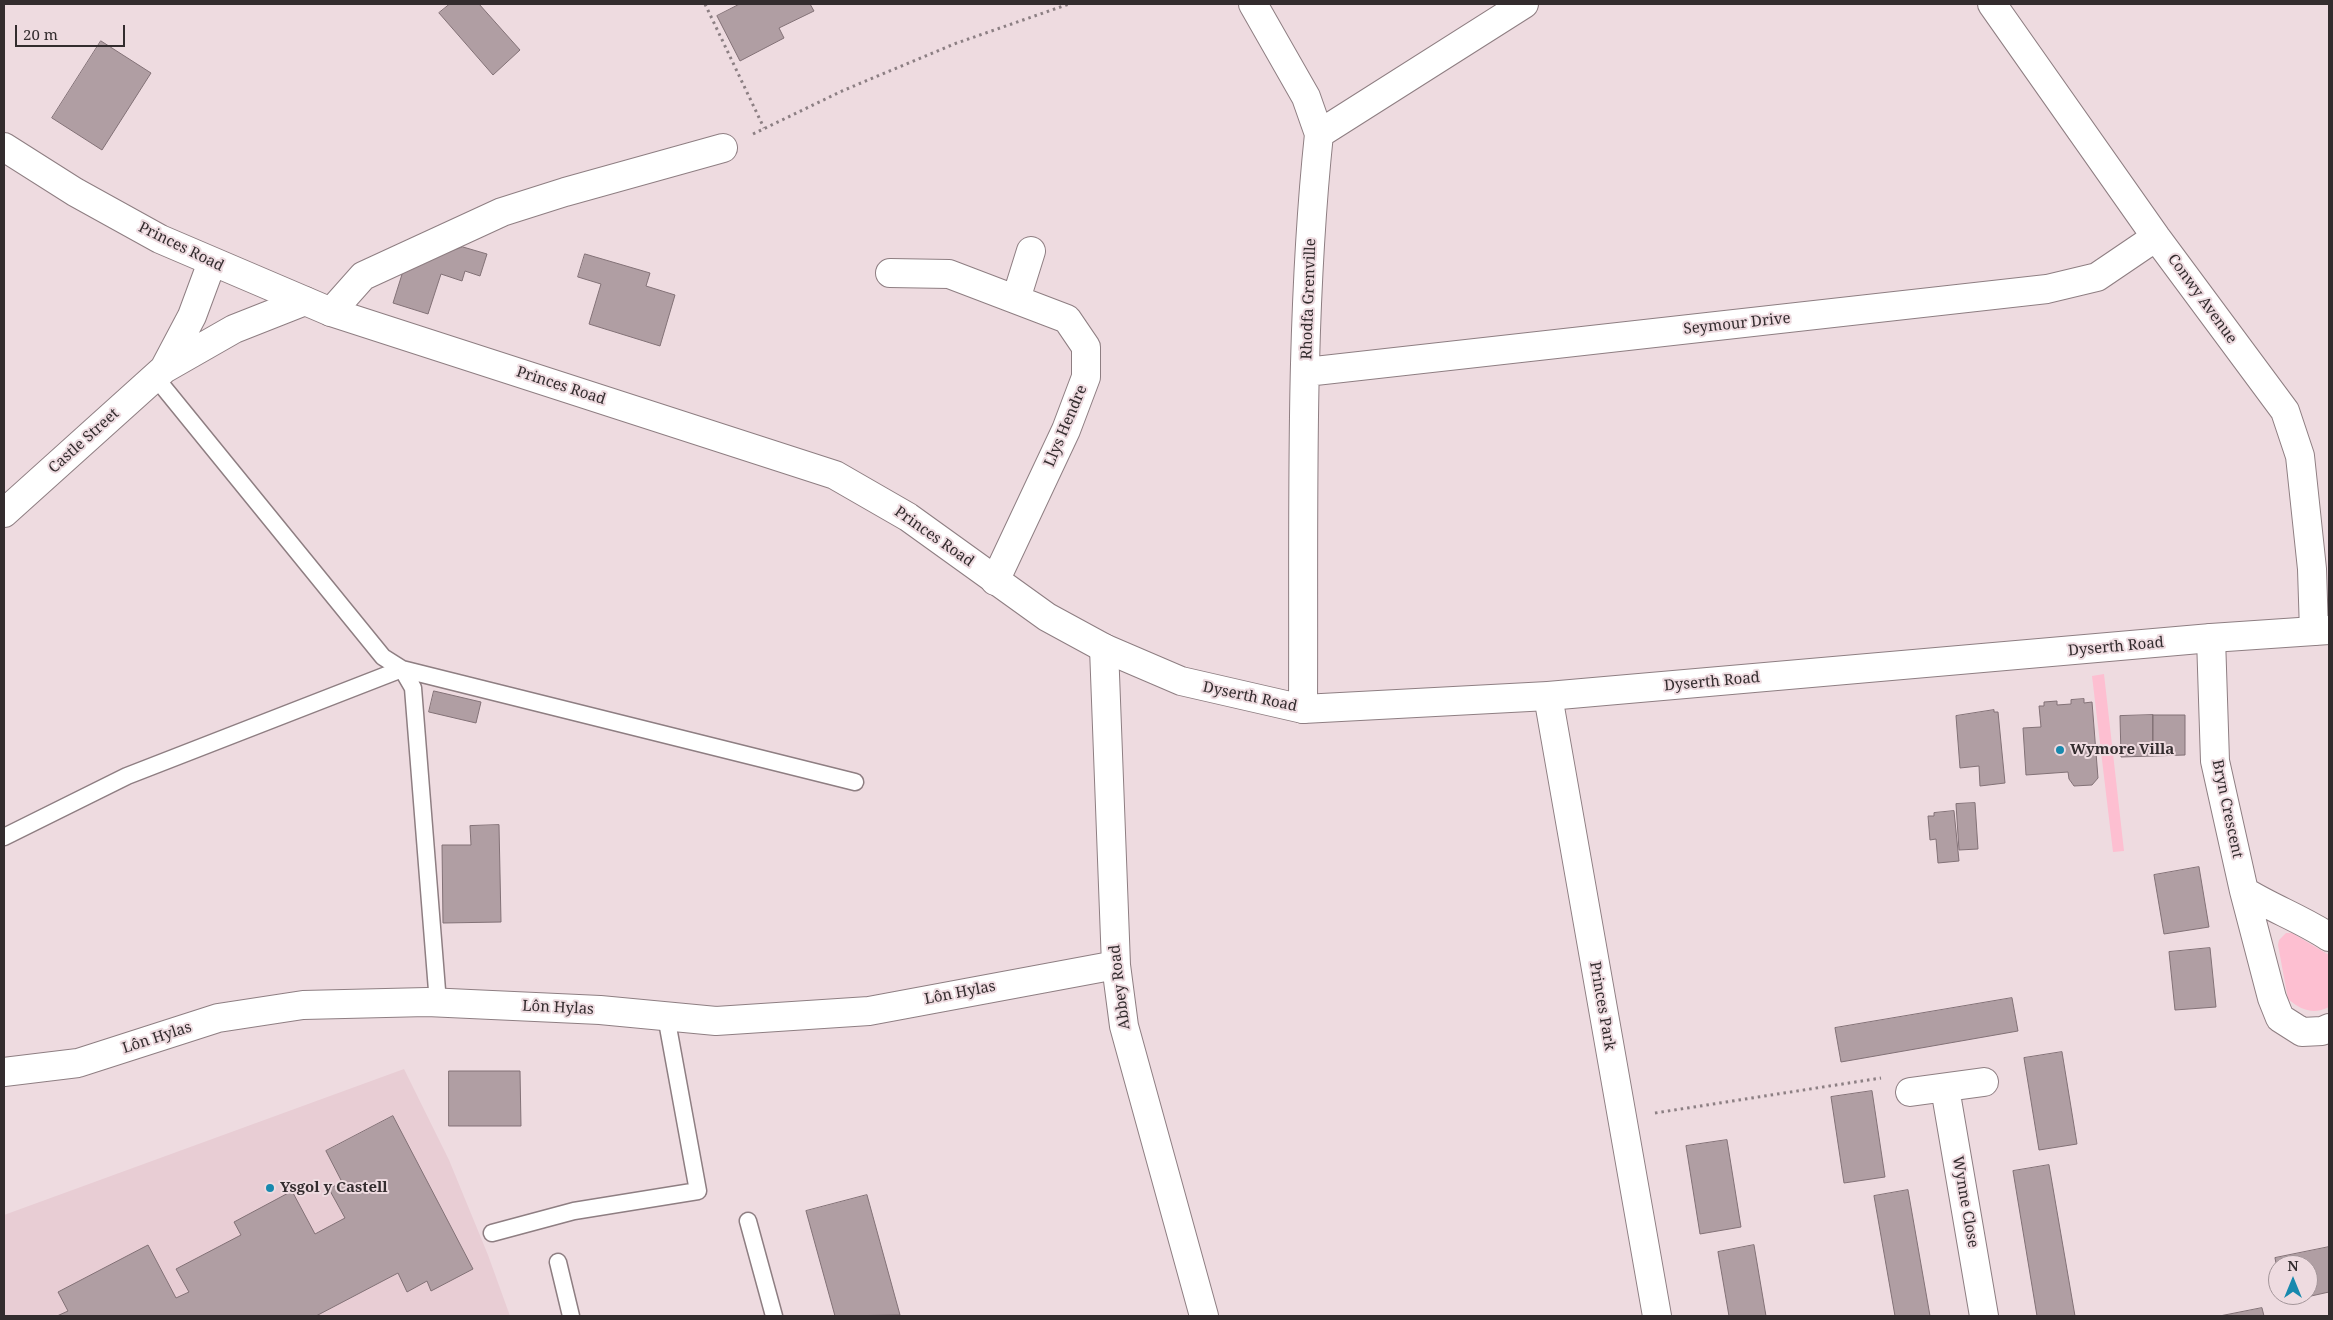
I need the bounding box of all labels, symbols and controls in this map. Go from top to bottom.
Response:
scale bar [18,15,128,47]
text: 20 m [23,24,58,44]
street label: Princes Road [135,219,227,275]
street label: Rhodfa Grenville [1298,238,1320,360]
street label: Conwy Avenue [2163,251,2241,347]
street label: Seymour Drive [1683,309,1791,339]
street label: Princes Road [514,363,608,409]
street label: Llys Hendre [1041,382,1091,470]
street label: Castle Street [45,405,123,477]
street label: Princes Road [891,503,977,571]
street label: Dyserth Road [2067,634,2165,660]
street label: Dyserth Road [1663,669,1761,695]
street label: Dyserth Road [1201,678,1299,716]
place label: Wymore Villa [2070,741,2174,759]
marker: Wymore Villa [2054,744,2066,756]
street label: Bryn Crescent [2208,758,2246,860]
street label: Abbey Road [1106,943,1134,1031]
street label: Princes Park [1585,960,1619,1052]
street label: Lôn Hylas [923,977,997,1009]
street label: Lôn Hylas [522,997,594,1019]
street label: Lôn Hylas [120,1018,194,1058]
street label: Wynne Close [1948,1155,1982,1249]
place label: Ysgol y Castell [280,1179,388,1197]
marker: Ysgol y Castell [264,1182,276,1194]
north arrow [2268,1255,2318,1305]
text: N [2287,1256,2299,1275]

